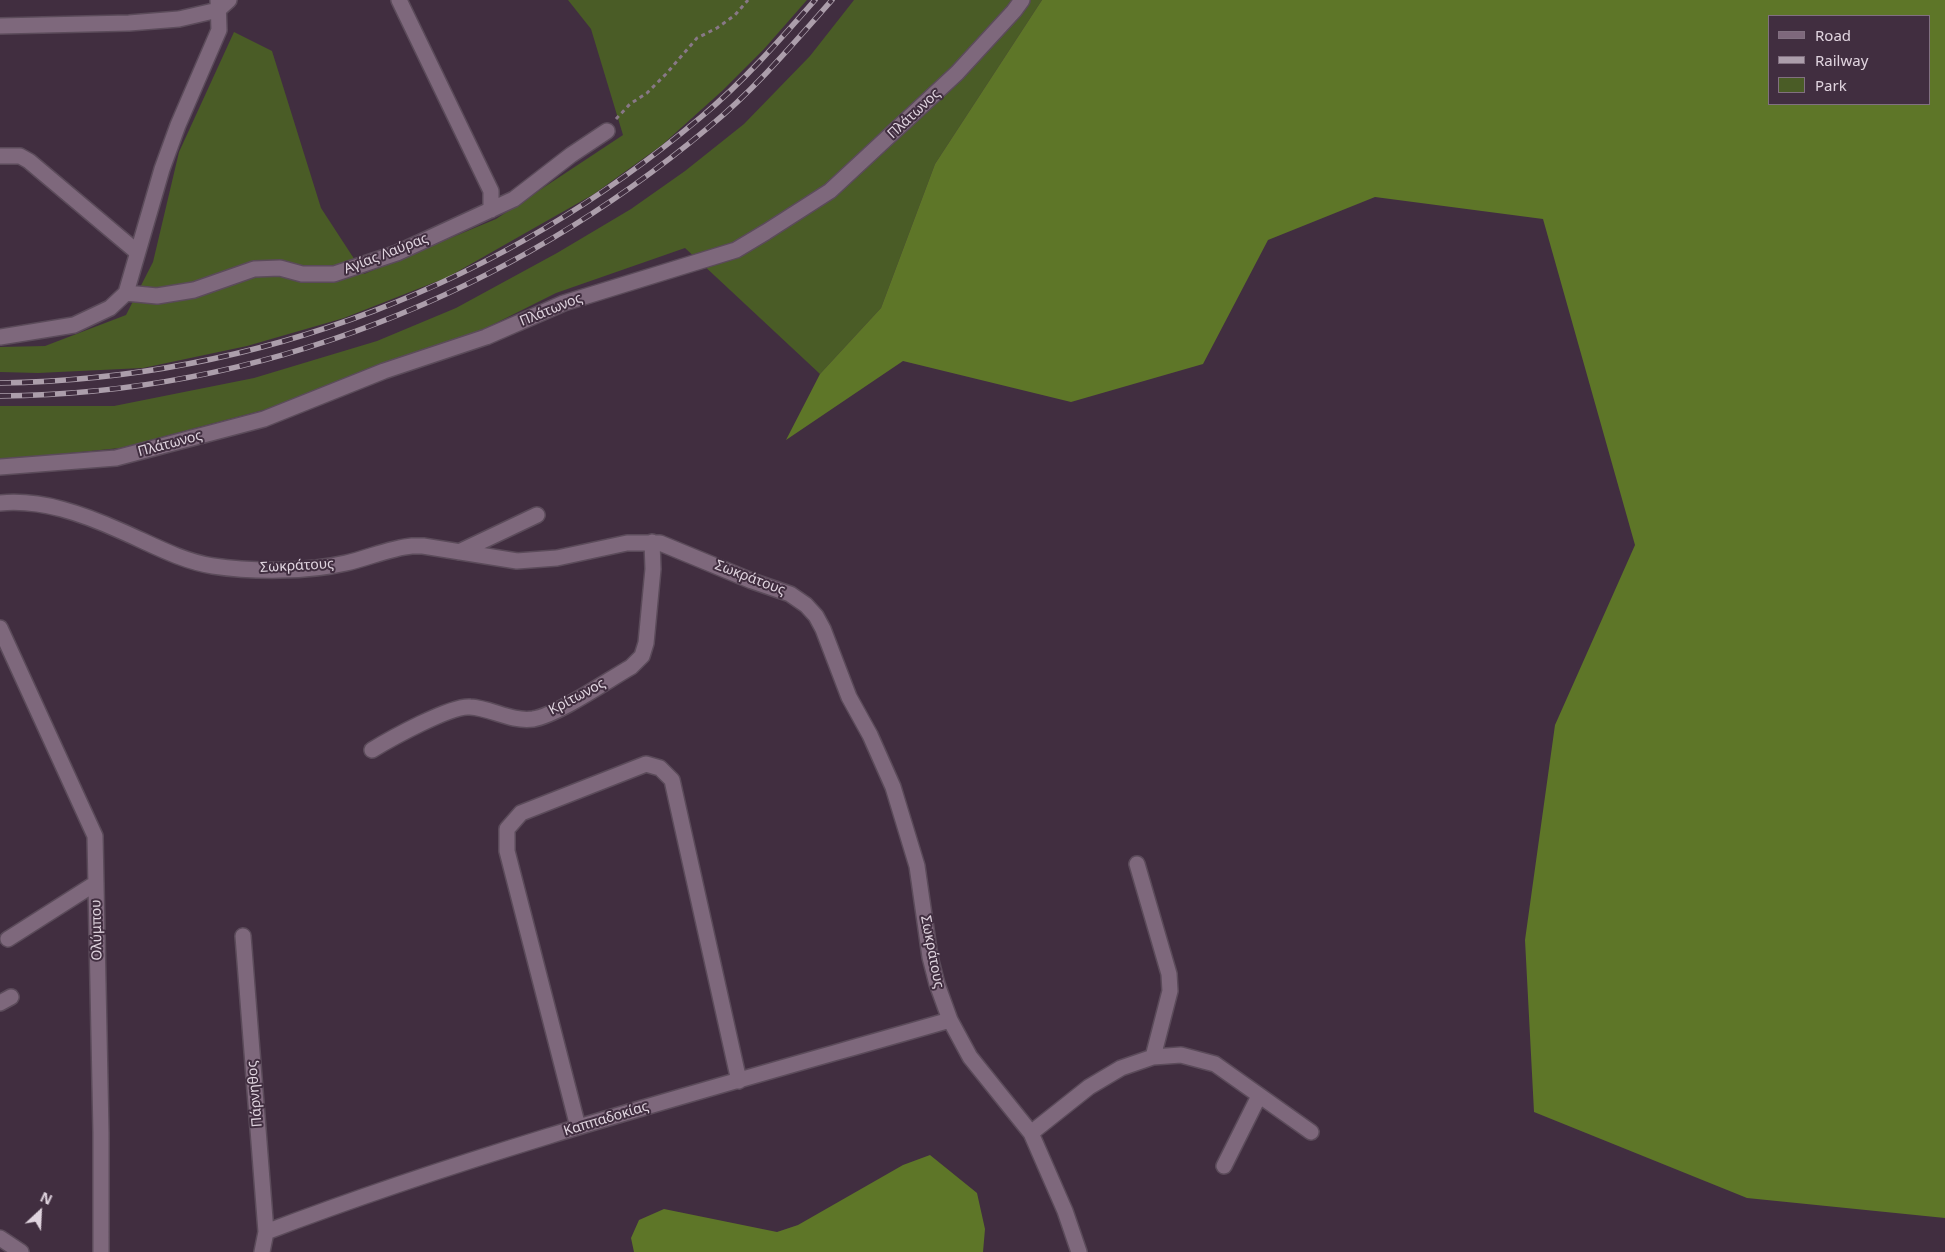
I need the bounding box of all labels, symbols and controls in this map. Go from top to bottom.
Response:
legend [1768,15,1930,105]
text: Road [1815,25,1851,45]
text: Railway [1815,50,1868,70]
text: Park [1815,75,1847,95]
street label: Πλάτωνος [884,85,944,143]
street label: Αγίας Λαύρας [342,230,430,278]
street label: Πλάτωνος [517,290,585,330]
street label: Πλάτωνος [136,427,204,461]
street label: Σωκράτους [260,556,334,576]
street label: Σωκράτους [712,557,788,599]
street label: Κρίτωνος [546,675,608,719]
street label: Ολύμπου [88,899,106,961]
street label: Σωκράτους [917,914,947,990]
street label: Πάρνηθος [244,1060,266,1128]
street label: Καππαδοκίας [562,1098,650,1140]
north arrow [15,1187,65,1237]
text: N [37,1187,56,1209]

